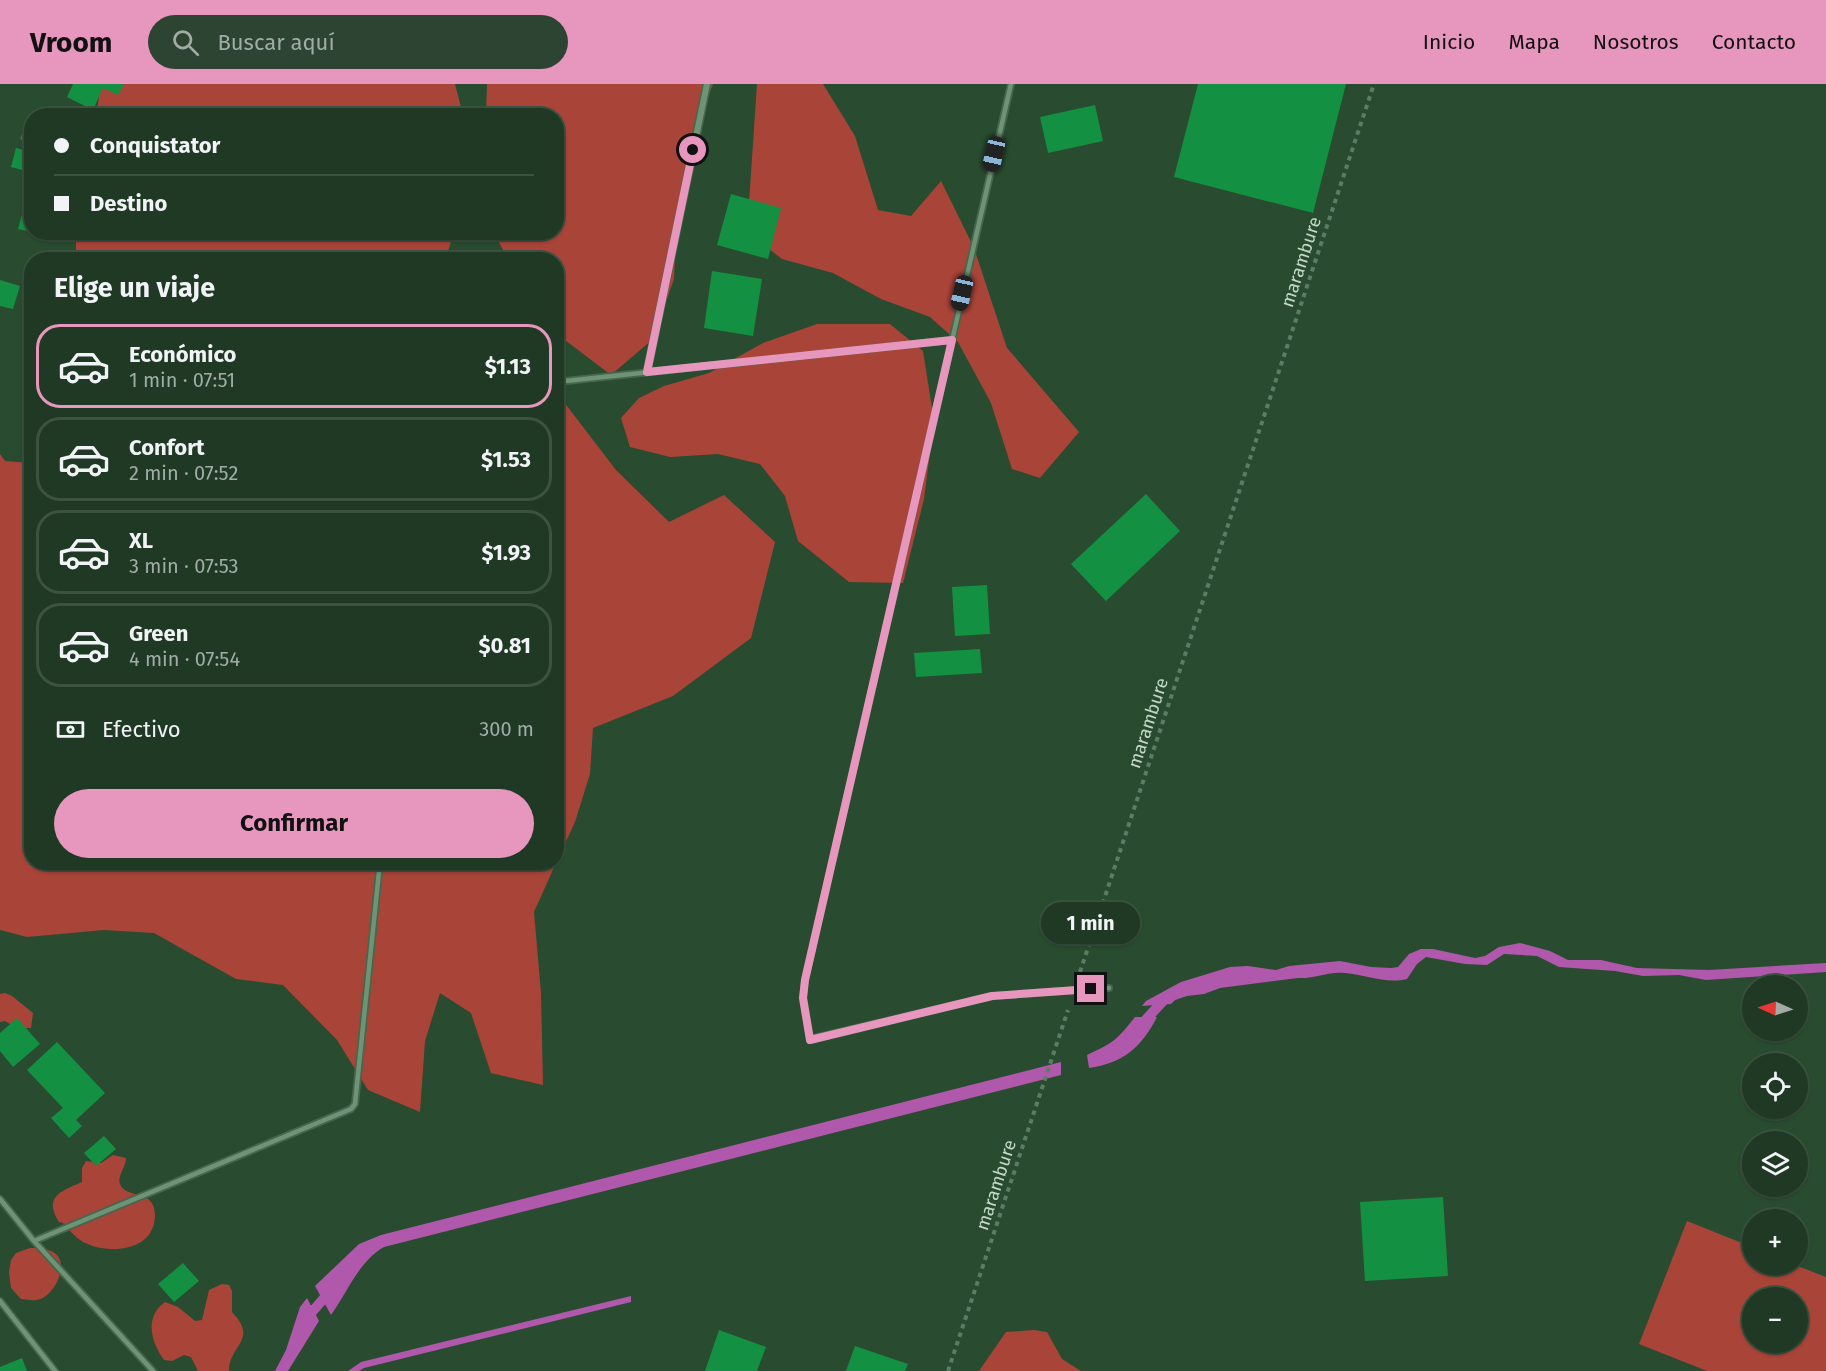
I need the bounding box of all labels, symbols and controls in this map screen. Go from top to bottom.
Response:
search box [148,15,568,69]
text: Vroom [30,26,112,59]
icon: search [169,26,202,59]
text: Buscar aquí [217,29,335,56]
text: Inicio [1423,29,1475,55]
text: Mapa [1508,29,1560,55]
text: Nosotros [1593,29,1679,55]
text: Contacto [1712,29,1796,55]
text: Conquistator [90,132,220,159]
car [981,134,1007,174]
route start [679,136,706,163]
text: Destino [90,190,167,217]
street label: marambure [1276,214,1326,310]
text: Elige un viaje [54,272,215,304]
car [949,273,975,313]
icon: car [57,339,111,393]
text: Económico [129,341,236,368]
text: $1.13 [485,353,531,380]
text: 1 min · 07:51 [129,368,235,392]
icon: car [57,432,111,486]
text: Confort [129,434,205,461]
text: $1.53 [481,446,531,473]
text: 2 min · 07:52 [129,461,238,485]
icon: car [57,525,111,579]
text: XL [129,527,153,554]
text: $1.93 [481,539,531,566]
text: 3 min · 07:53 [129,554,239,578]
icon: car [57,618,111,672]
text: Green [129,620,188,647]
text: $0.81 [478,632,531,659]
text: 4 min · 07:54 [129,647,240,671]
street label: marambure [1123,675,1173,771]
icon: cash [54,713,87,746]
text: Efectivo [102,716,181,743]
text: 300 m [479,717,534,741]
button: Confirmar [54,789,534,858]
callout: 1 min [1042,902,1140,944]
text: 1 min [1066,911,1115,935]
route end [1077,975,1104,1002]
north arrow [1742,975,1808,1041]
map controls [1742,975,1808,1353]
button: locate [1742,1053,1808,1119]
button: layers [1742,1131,1808,1197]
street label: marambure [971,1137,1021,1233]
button: + [1742,1209,1808,1275]
button: − [1742,1287,1808,1353]

